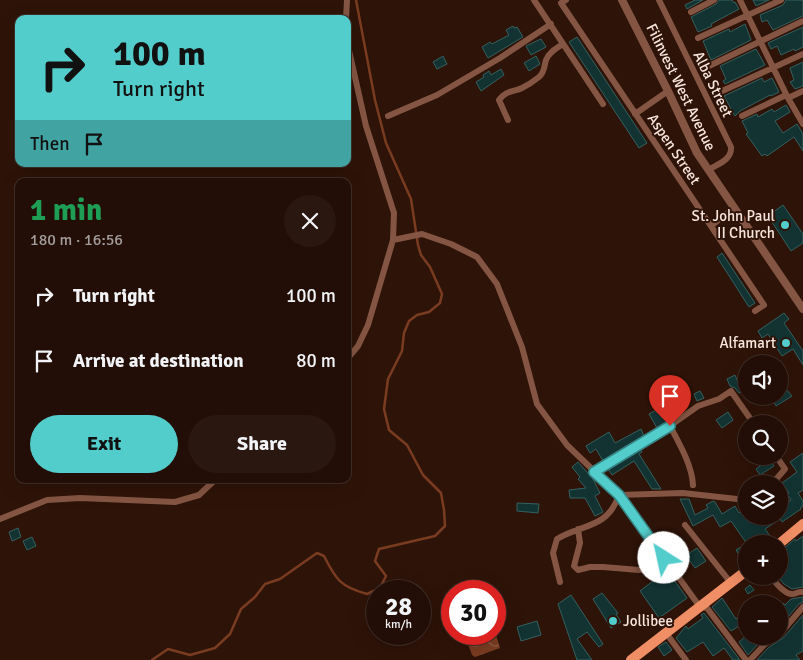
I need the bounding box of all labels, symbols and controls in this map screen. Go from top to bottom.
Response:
street label: Filinvest West Avenue [642,20,720,154]
text: 100 m [113,32,206,75]
icon: right [30,35,95,100]
street label: Alba Street [689,48,737,120]
text: Turn right [113,75,205,102]
street label: Aspen Street [644,110,704,188]
icon: arrive [80,130,108,158]
text: Then [30,132,70,156]
text: 1 min [30,192,102,229]
button: close [284,195,336,247]
place label: St. John Paul II Church [692,207,775,242]
marker: St. John Paul II Church [779,219,791,231]
text: 180 m · 16:56 [30,230,123,250]
icon: right [30,282,58,310]
text: Turn right [73,284,155,308]
text: 100 m [286,284,336,308]
place label: Alfamart [719,334,776,352]
marker: Alfamart [780,337,792,349]
icon: arrive [30,347,58,375]
text: Arrive at destination [73,349,244,373]
text: 80 m [296,349,336,373]
map controls [738,355,788,645]
button: sound [738,355,788,405]
pin [649,375,691,426]
icon: arrive [656,382,684,410]
button: Exit [30,415,178,473]
button: Share [188,415,336,473]
button: search [738,415,788,465]
button: layers [738,475,788,525]
position arrow [637,531,689,583]
button: + [738,535,788,585]
speed limit sign: 30 [441,580,506,645]
text: 28 [385,591,412,622]
button: − [738,595,788,645]
place label: Jollibee [623,612,673,630]
marker: Jollibee [607,615,619,627]
text: km/h [385,617,412,632]

